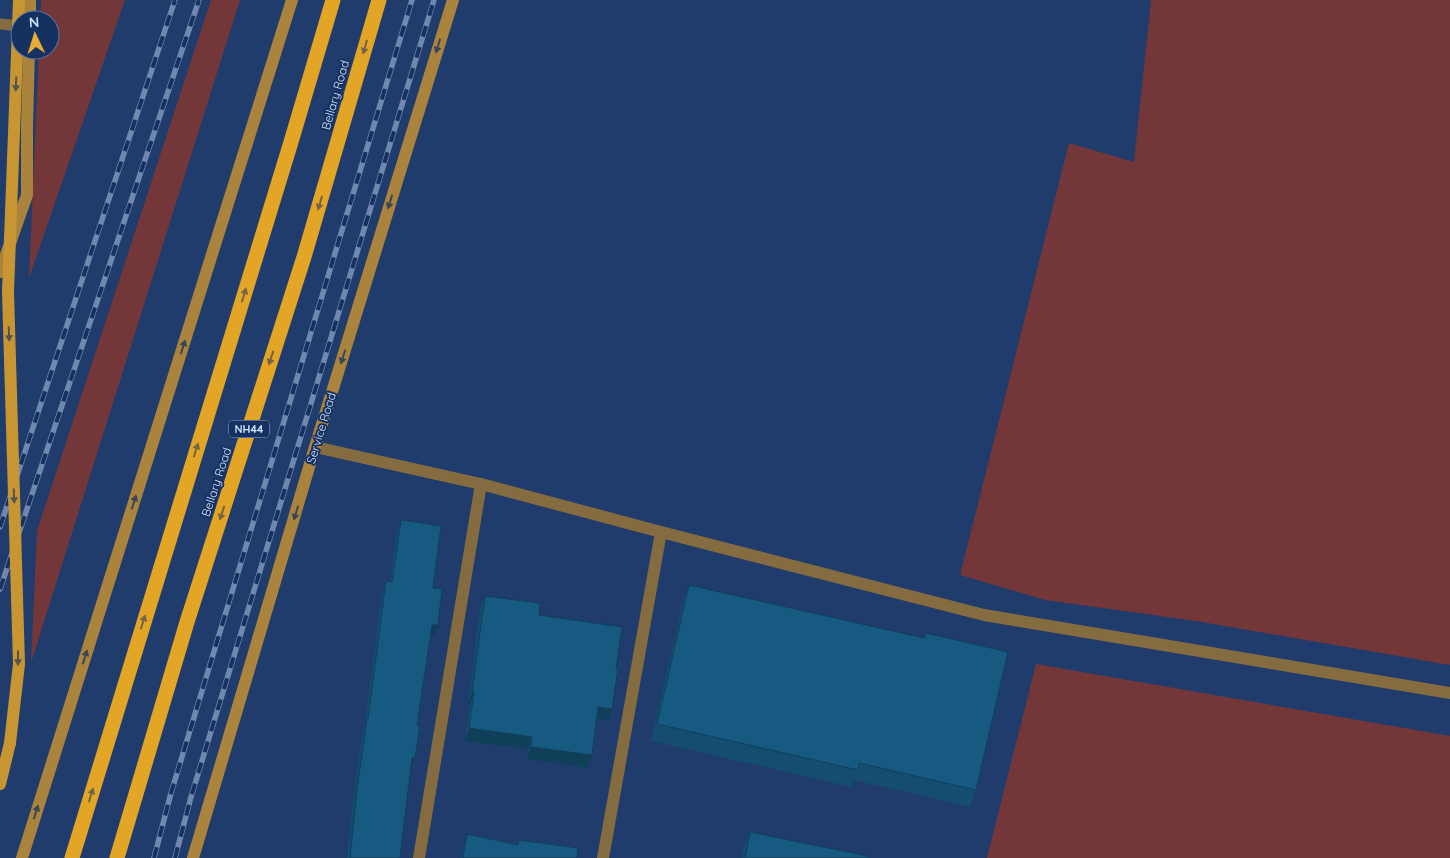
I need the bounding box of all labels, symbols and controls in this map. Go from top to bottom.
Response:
north arrow [10,10,60,60]
text: N [28,13,40,31]
one-way arrow [361,39,369,54]
one-way arrow [434,39,442,54]
street label: Bellary Road [318,58,352,132]
one-way arrow [11,76,19,92]
one-way arrow [386,194,394,209]
one-way arrow [315,195,323,210]
one-way arrow [241,287,249,302]
one-way arrow [6,326,14,342]
one-way arrow [180,339,187,354]
one-way arrow [338,350,346,365]
one-way arrow [267,351,275,366]
street label: Service Road [303,391,339,465]
road number: NH44 [229,420,269,438]
one-way arrow [193,443,201,458]
street label: Bellary Road [198,446,234,518]
one-way arrow [10,488,18,504]
one-way arrow [131,494,139,509]
one-way arrow [218,505,225,520]
one-way arrow [291,505,299,520]
one-way arrow [140,615,148,630]
one-way arrow [82,649,90,664]
one-way arrow [14,651,22,667]
one-way arrow [87,787,95,802]
one-way arrow [33,804,41,819]

